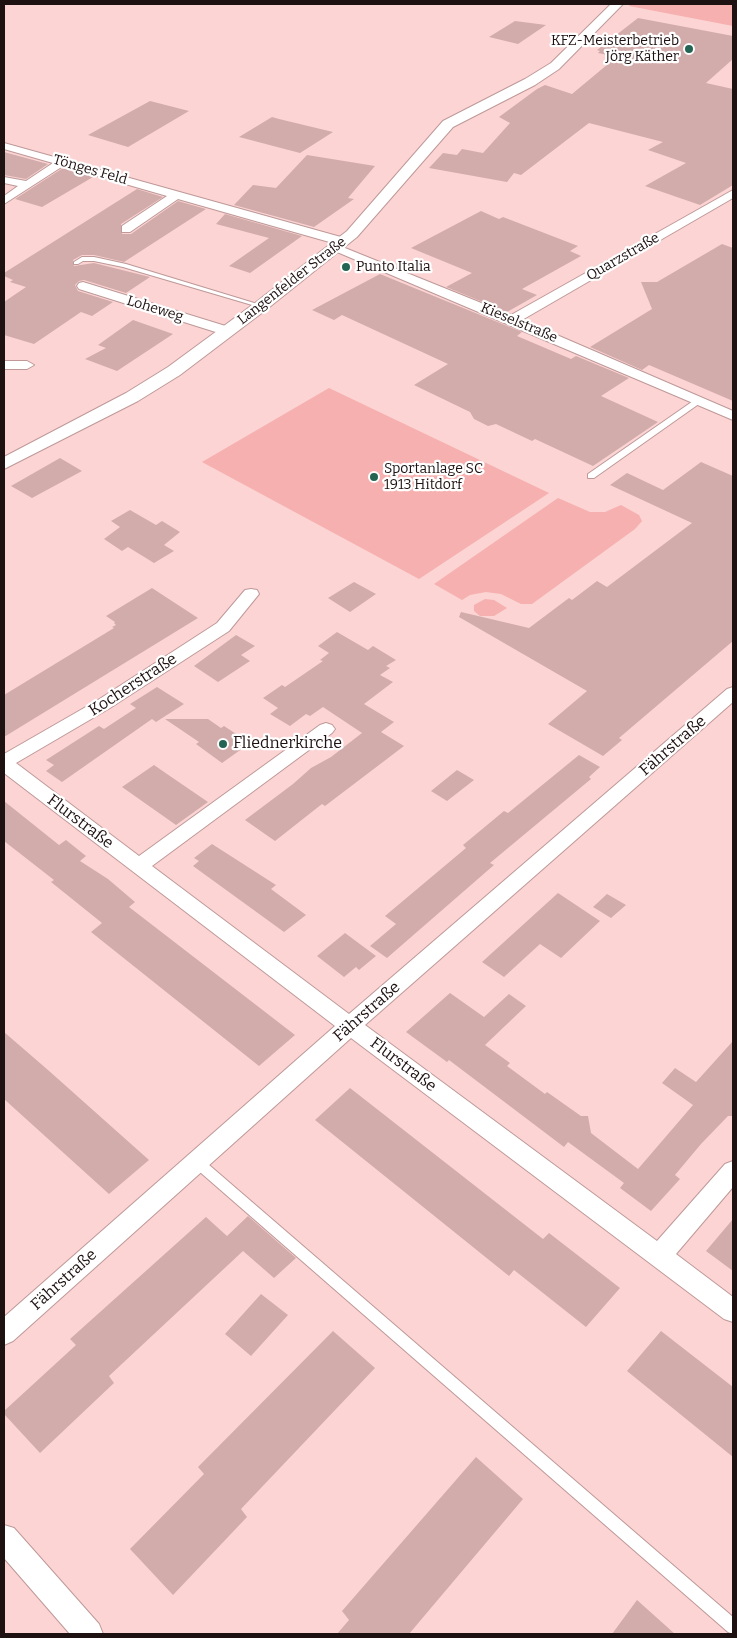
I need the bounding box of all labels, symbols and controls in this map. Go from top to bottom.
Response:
place label: KFZ-Meisterbetrieb Jörg Käther [551,33,679,65]
marker: KFZ-Meisterbetrieb Jörg Käther [683,43,695,55]
street label: Tönges Feld [51,151,129,189]
street label: Quarzstraße [584,229,662,285]
street label: Langenfelder Straße [234,233,350,329]
place label: Punto Italia [356,259,431,275]
marker: Punto Italia [340,261,352,273]
street label: Loheweg [125,292,185,326]
street label: Kieselstraße [478,299,560,347]
place label: Sportanlage SC 1913 Hitdorf [384,461,483,494]
marker: Sportanlage SC 1913 Hitdorf [368,471,380,483]
street label: Kocherstraße [85,649,181,721]
street label: Fährstraße [636,712,710,780]
place label: Fliednerkirche [233,734,342,754]
marker: Fliednerkirche [217,738,229,750]
street label: Flurstraße [43,791,117,853]
street label: Fährstraße [330,978,404,1046]
street label: Flurstraße [366,1034,440,1096]
street label: Fährstraße [27,1245,101,1315]

